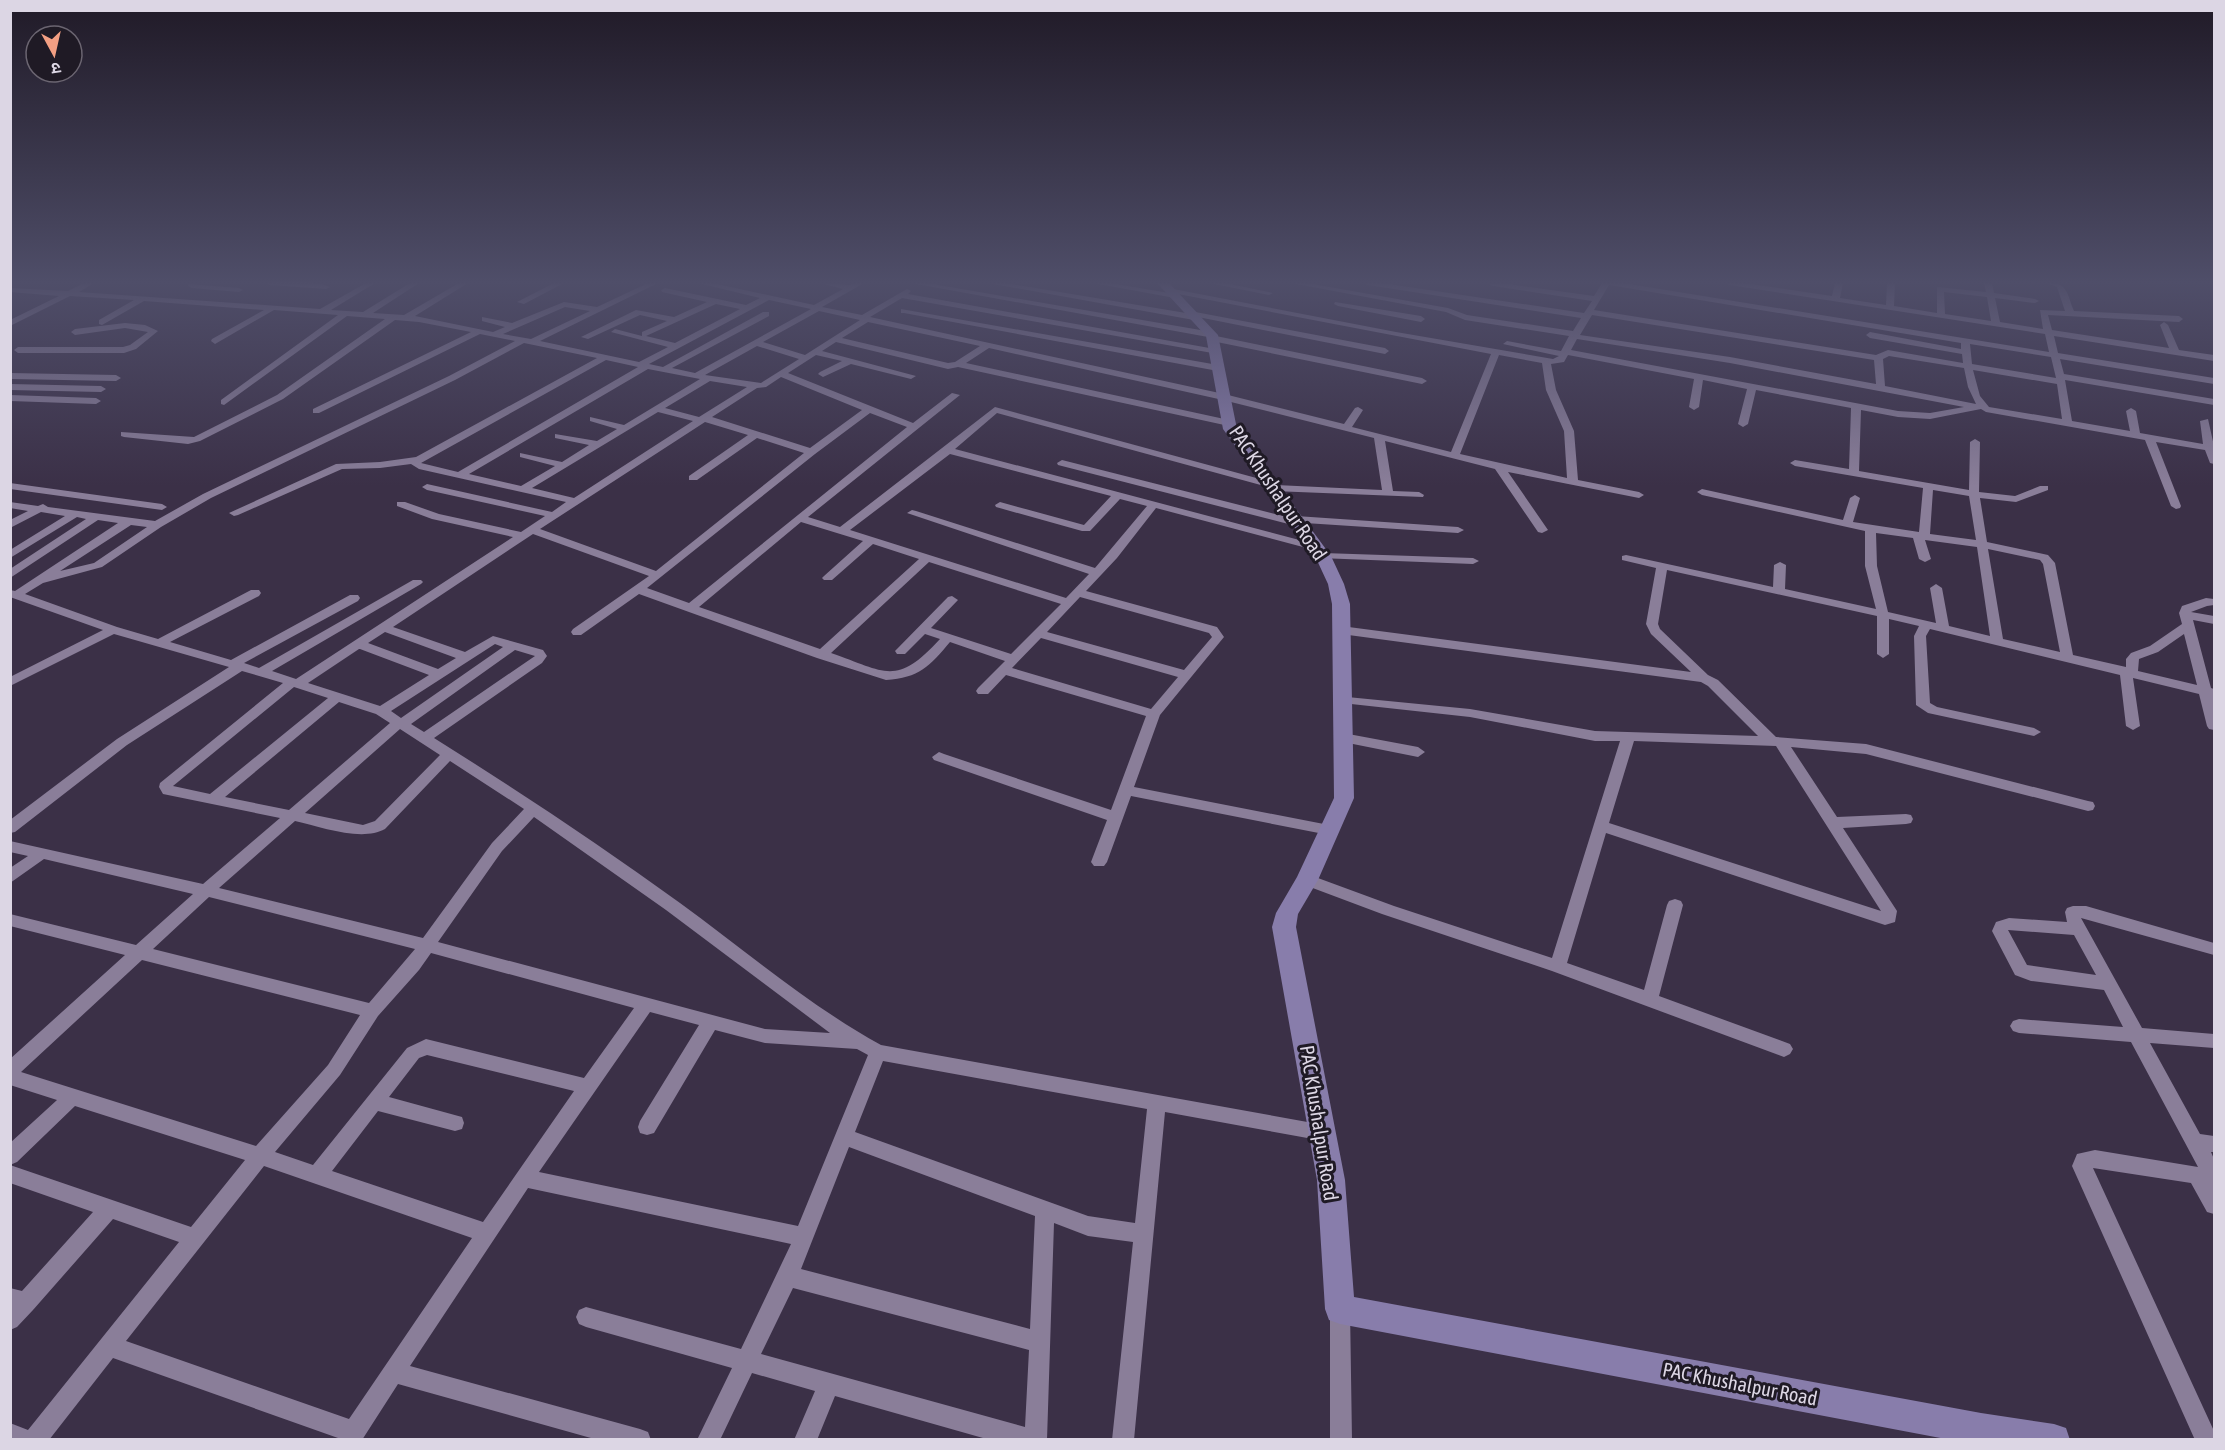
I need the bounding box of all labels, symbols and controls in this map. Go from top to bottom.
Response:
north arrow [24,24,84,84]
text: उ [50,59,62,79]
street label: PAC Khushalpur Road [1225,421,1332,564]
street label: PAC Khushalpur Road [1296,1044,1343,1202]
street label: PAC Khushalpur Road [1661,1357,1819,1410]

